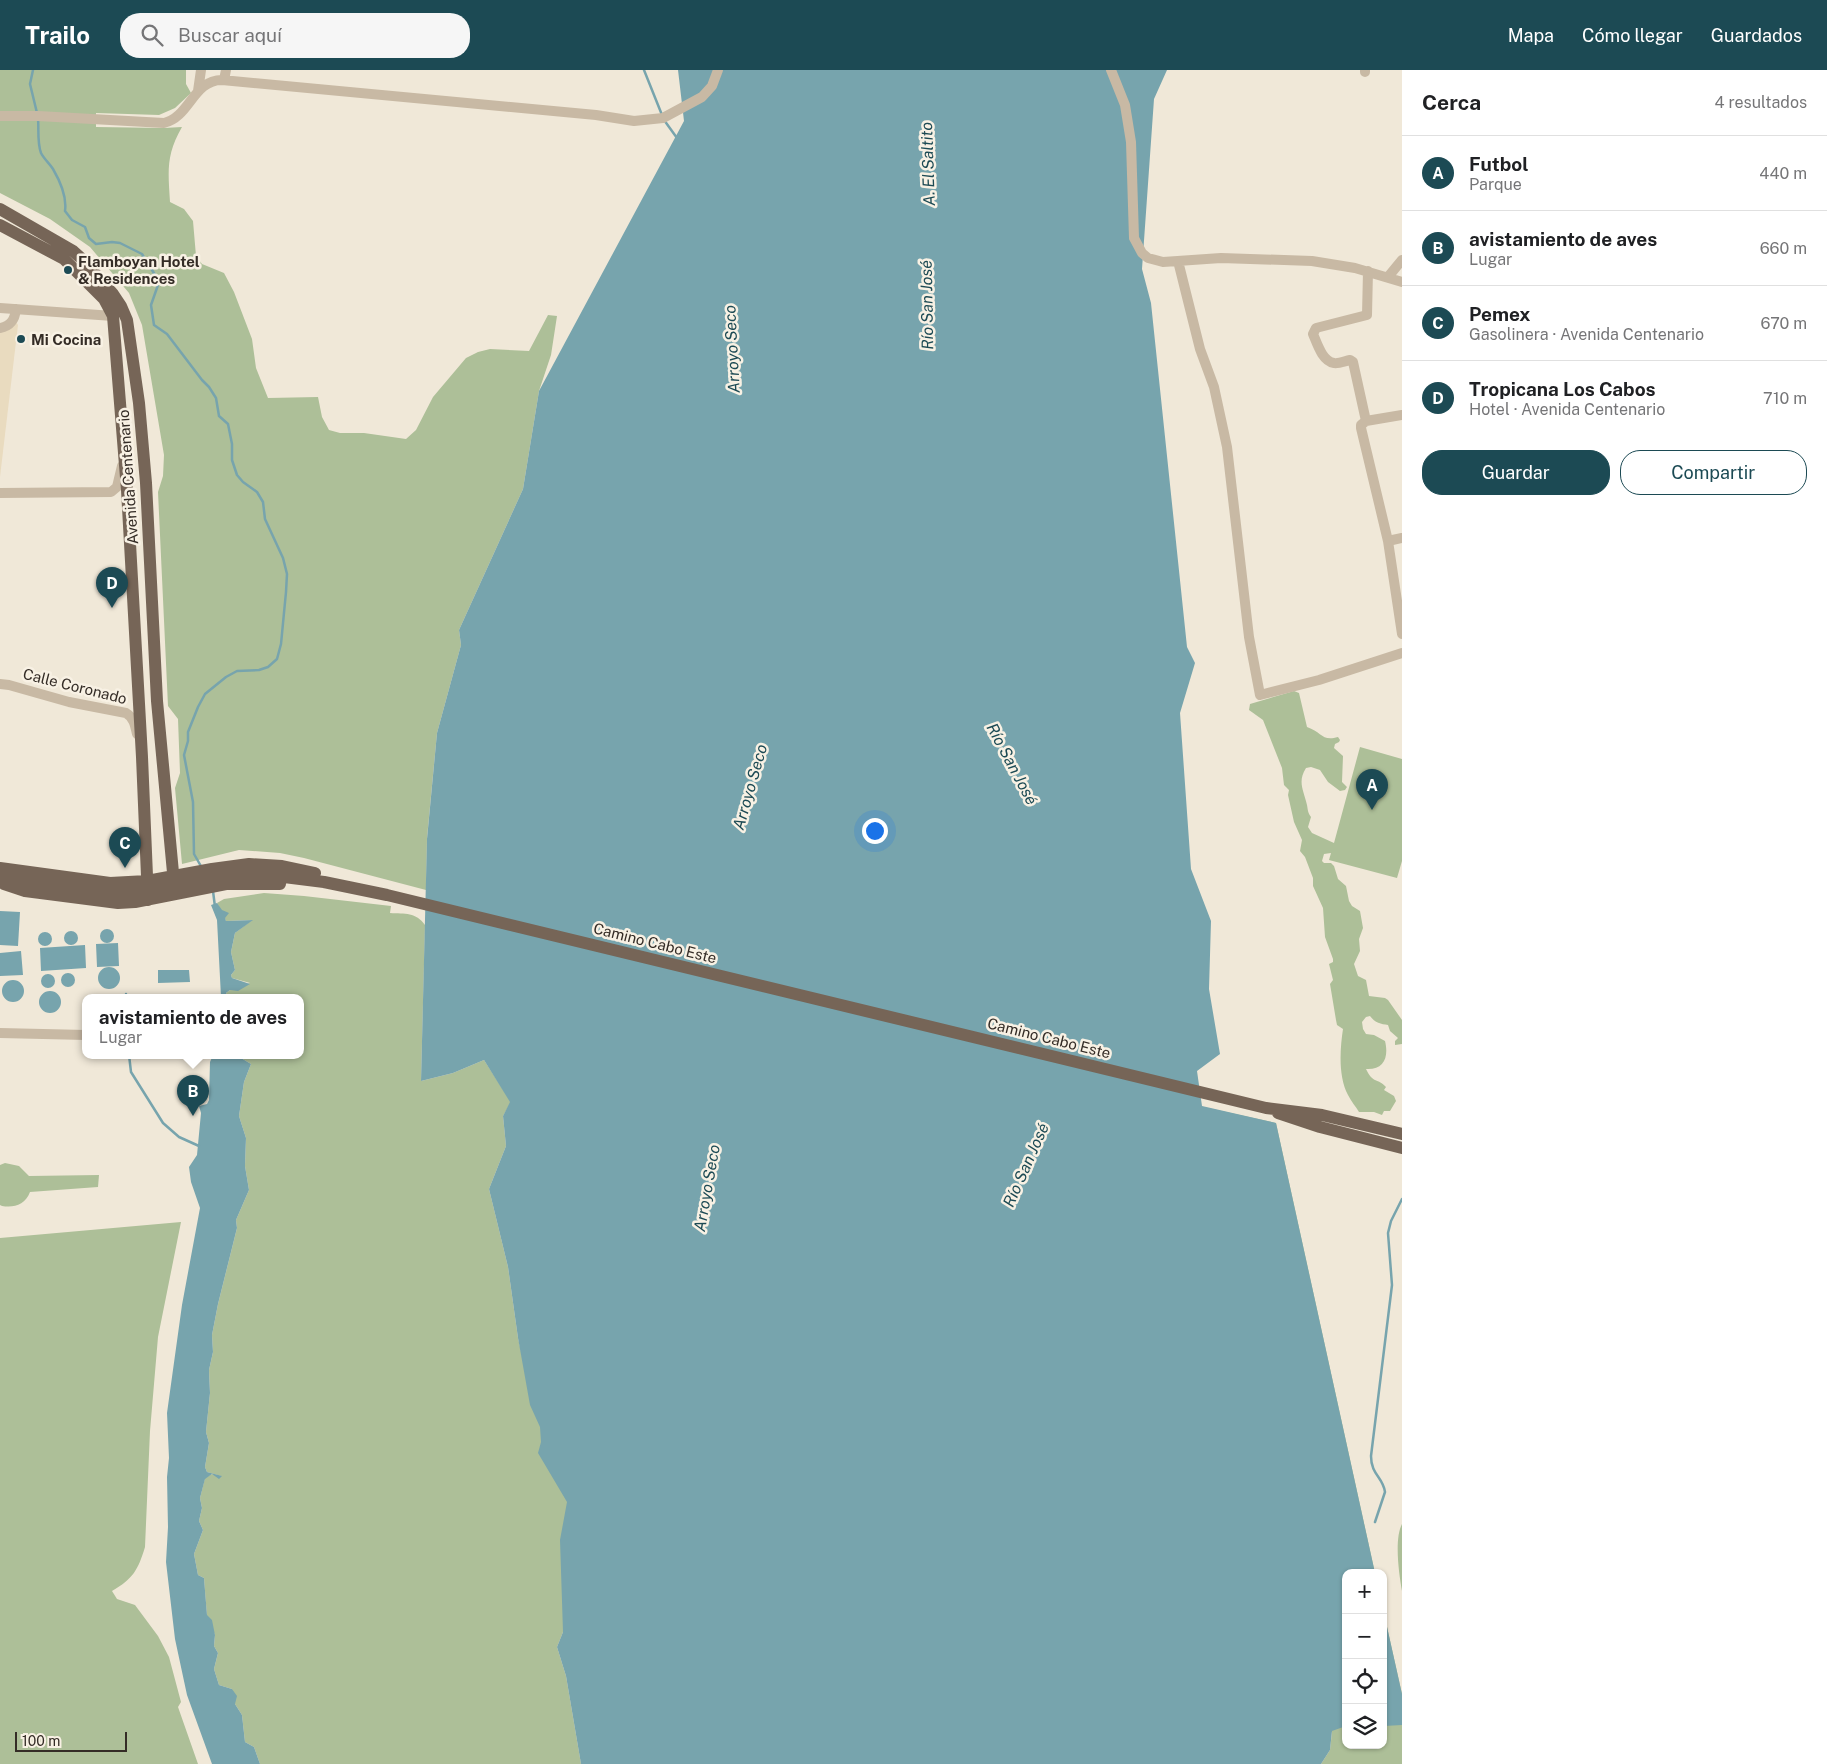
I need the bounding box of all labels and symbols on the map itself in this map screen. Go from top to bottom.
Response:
water label: A. El Saltito [917,121,939,206]
place label: Flamboyan Hotel & Residences [78,253,200,287]
water label: Río San José [917,260,937,350]
marker: Flamboyan Hotel & Residences [62,264,74,276]
water label: Arroyo Seco [720,304,744,393]
place label: Mi Cocina [31,331,101,348]
marker: Mi Cocina [15,333,27,345]
street label: Avenida Centenario [115,409,141,545]
pin: D [96,567,128,608]
street label: Calle Coronado [21,665,129,707]
water label: Río San José [983,720,1042,808]
water label: Arroyo Seco [729,742,771,832]
pin: A [1356,769,1388,810]
your location [862,818,888,844]
pin: C [109,827,141,868]
street label: Camino Cabo Este [592,919,718,967]
street label: Camino Cabo Este [986,1014,1112,1062]
pin: B [177,1075,209,1116]
water label: Río San José [999,1120,1053,1210]
water label: Arroyo Seco [690,1143,724,1233]
scale bar [15,1729,128,1752]

